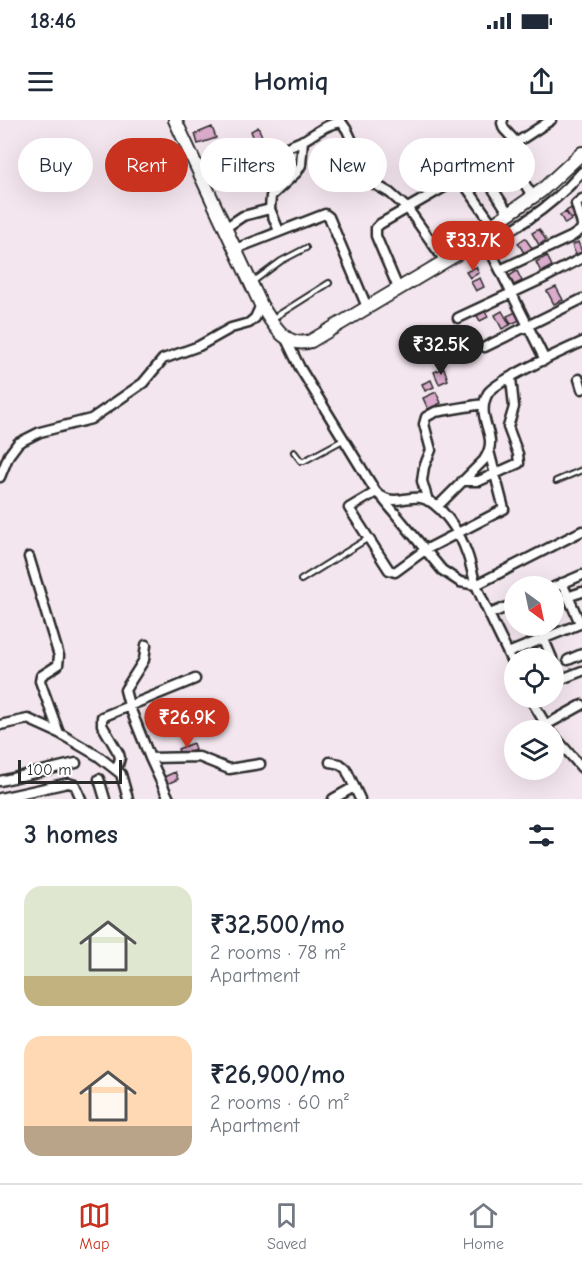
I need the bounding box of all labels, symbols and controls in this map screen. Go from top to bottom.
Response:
text: 18:46 [30,8,76,34]
icon: menu [24,65,57,98]
icon: share [525,65,558,98]
text: Homiq [253,66,329,97]
chip: Buy [18,138,93,192]
chip: Rent [105,138,188,192]
chip: Filters [200,138,296,192]
chip: New [308,138,387,192]
chip: Apartment [399,138,535,192]
pin: ₹33.7K [424,221,522,272]
text: ₹33.7K [445,229,501,252]
pin: ₹32.5K [392,325,490,376]
text: ₹32.5K [413,333,469,356]
north arrow [504,576,564,636]
map controls [504,576,564,780]
button: locate [504,648,564,708]
pin: ₹26.9K [138,698,236,749]
text: ₹26.9K [158,706,216,729]
button: layers [504,720,564,780]
scale bar [18,757,122,784]
text: 100 m [27,761,71,779]
icon: filters [525,819,558,852]
text: 3 homes [24,820,118,850]
icon: home [72,910,144,982]
text: ₹32,500/mo [210,910,345,940]
text: 2 rooms · 78 m² [210,941,346,964]
text: Apartment [210,964,300,987]
icon: home [72,1060,144,1132]
text: ₹26,900/mo [210,1060,345,1090]
text: 2 rooms · 60 m² [210,1091,349,1114]
text: Apartment [210,1114,300,1137]
tab: Map [78,1199,111,1253]
tab: Saved [267,1199,307,1253]
tab: Home [463,1199,504,1253]

